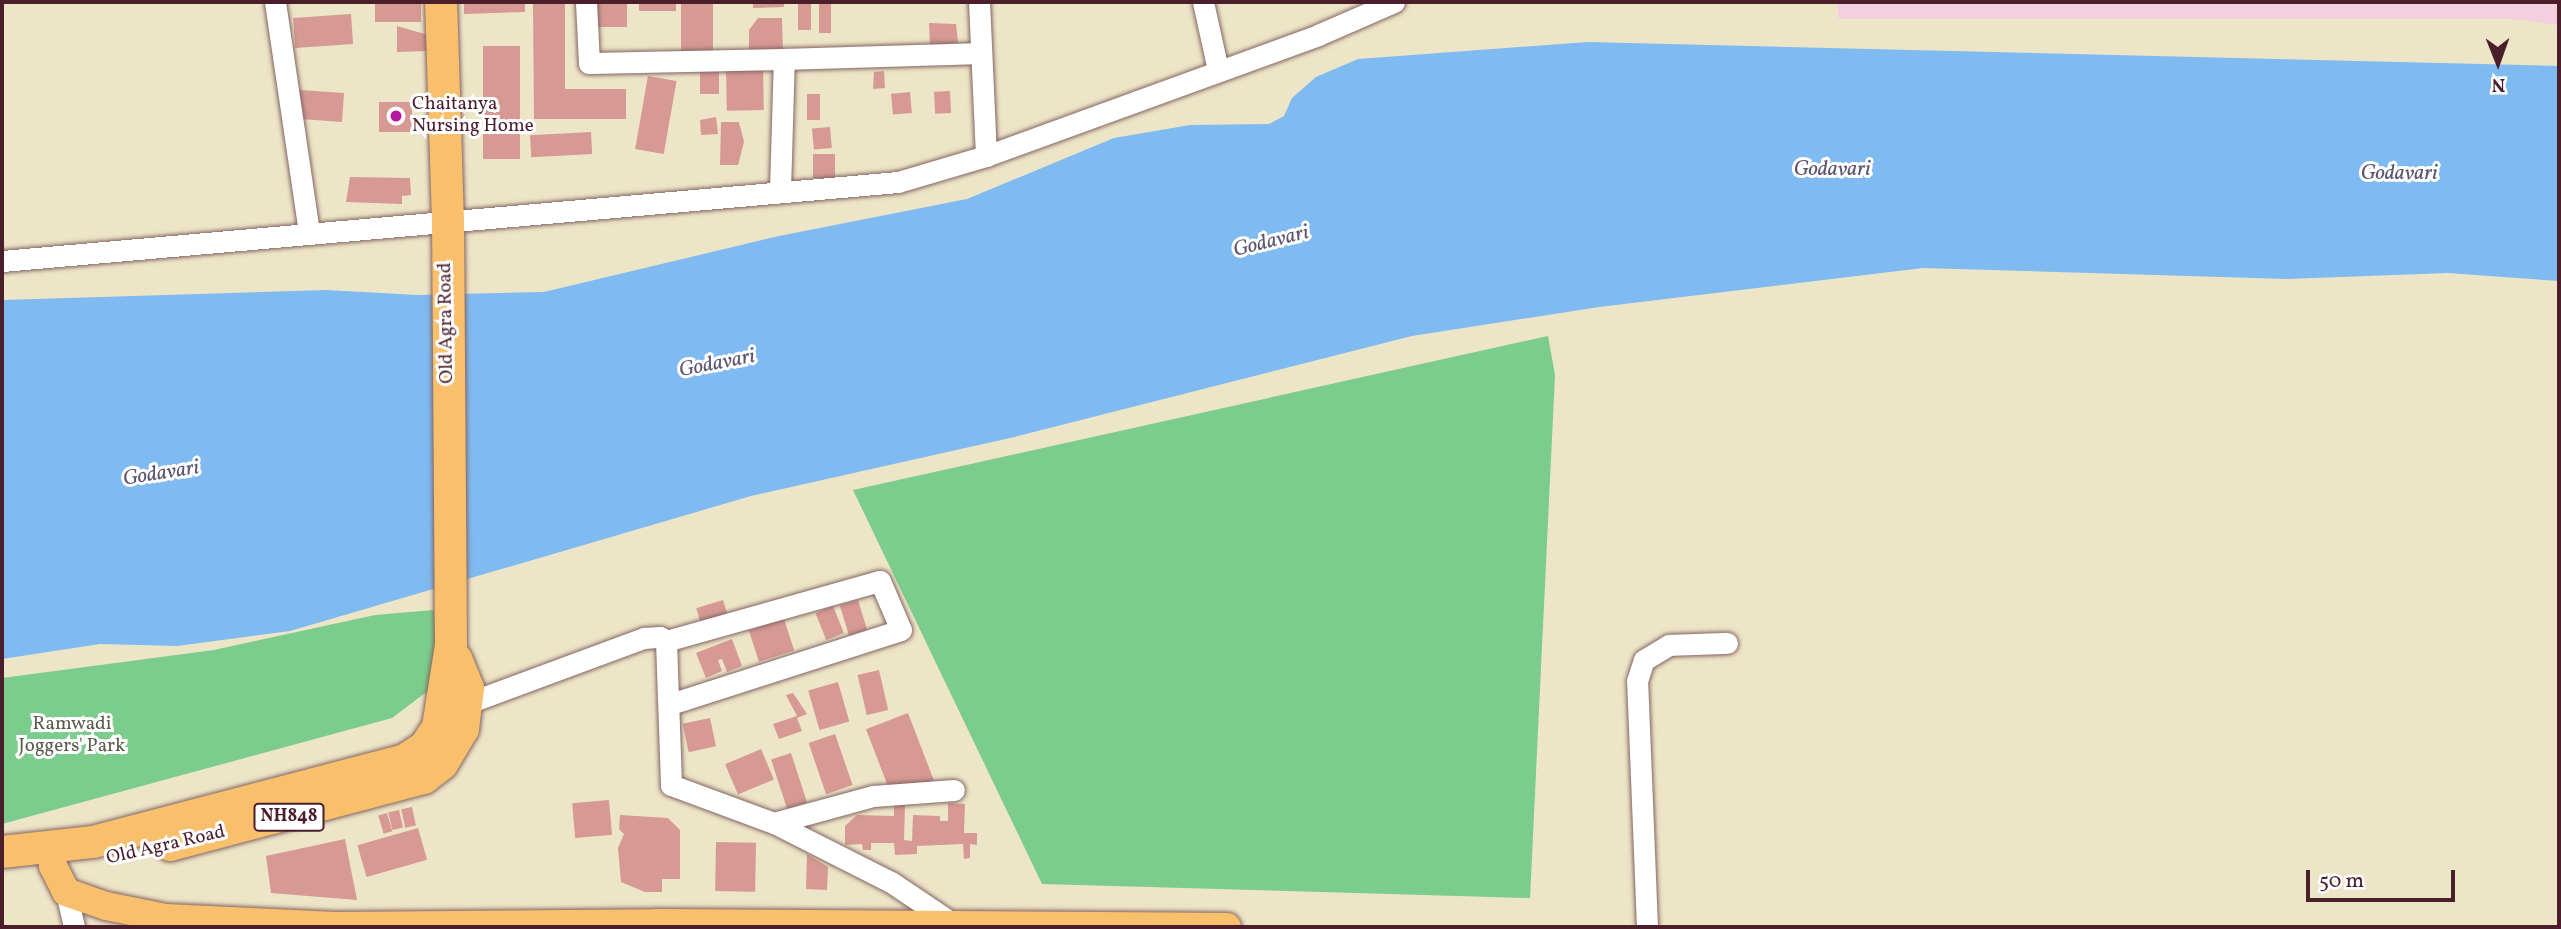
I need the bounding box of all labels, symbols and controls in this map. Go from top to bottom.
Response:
north arrow [2463,28,2533,98]
text: N [2491,71,2505,97]
place label: Chaitanya Nursing Home [412,94,534,138]
marker: Chaitanya Nursing Home [386,106,406,126]
water label: Godavari [1794,157,1870,183]
water label: Godavari [2361,161,2437,187]
water label: Godavari [1231,220,1311,264]
street label: Old Agra Road [435,262,459,384]
water label: Godavari [677,344,757,384]
water label: Godavari [121,456,201,492]
park label: Ramwadi Joggers' Park [19,714,125,758]
road number: NH848 [252,802,326,832]
street label: Old Agra Road [104,821,228,871]
scale bar [2309,856,2458,900]
text: 50 m [2319,867,2364,896]

